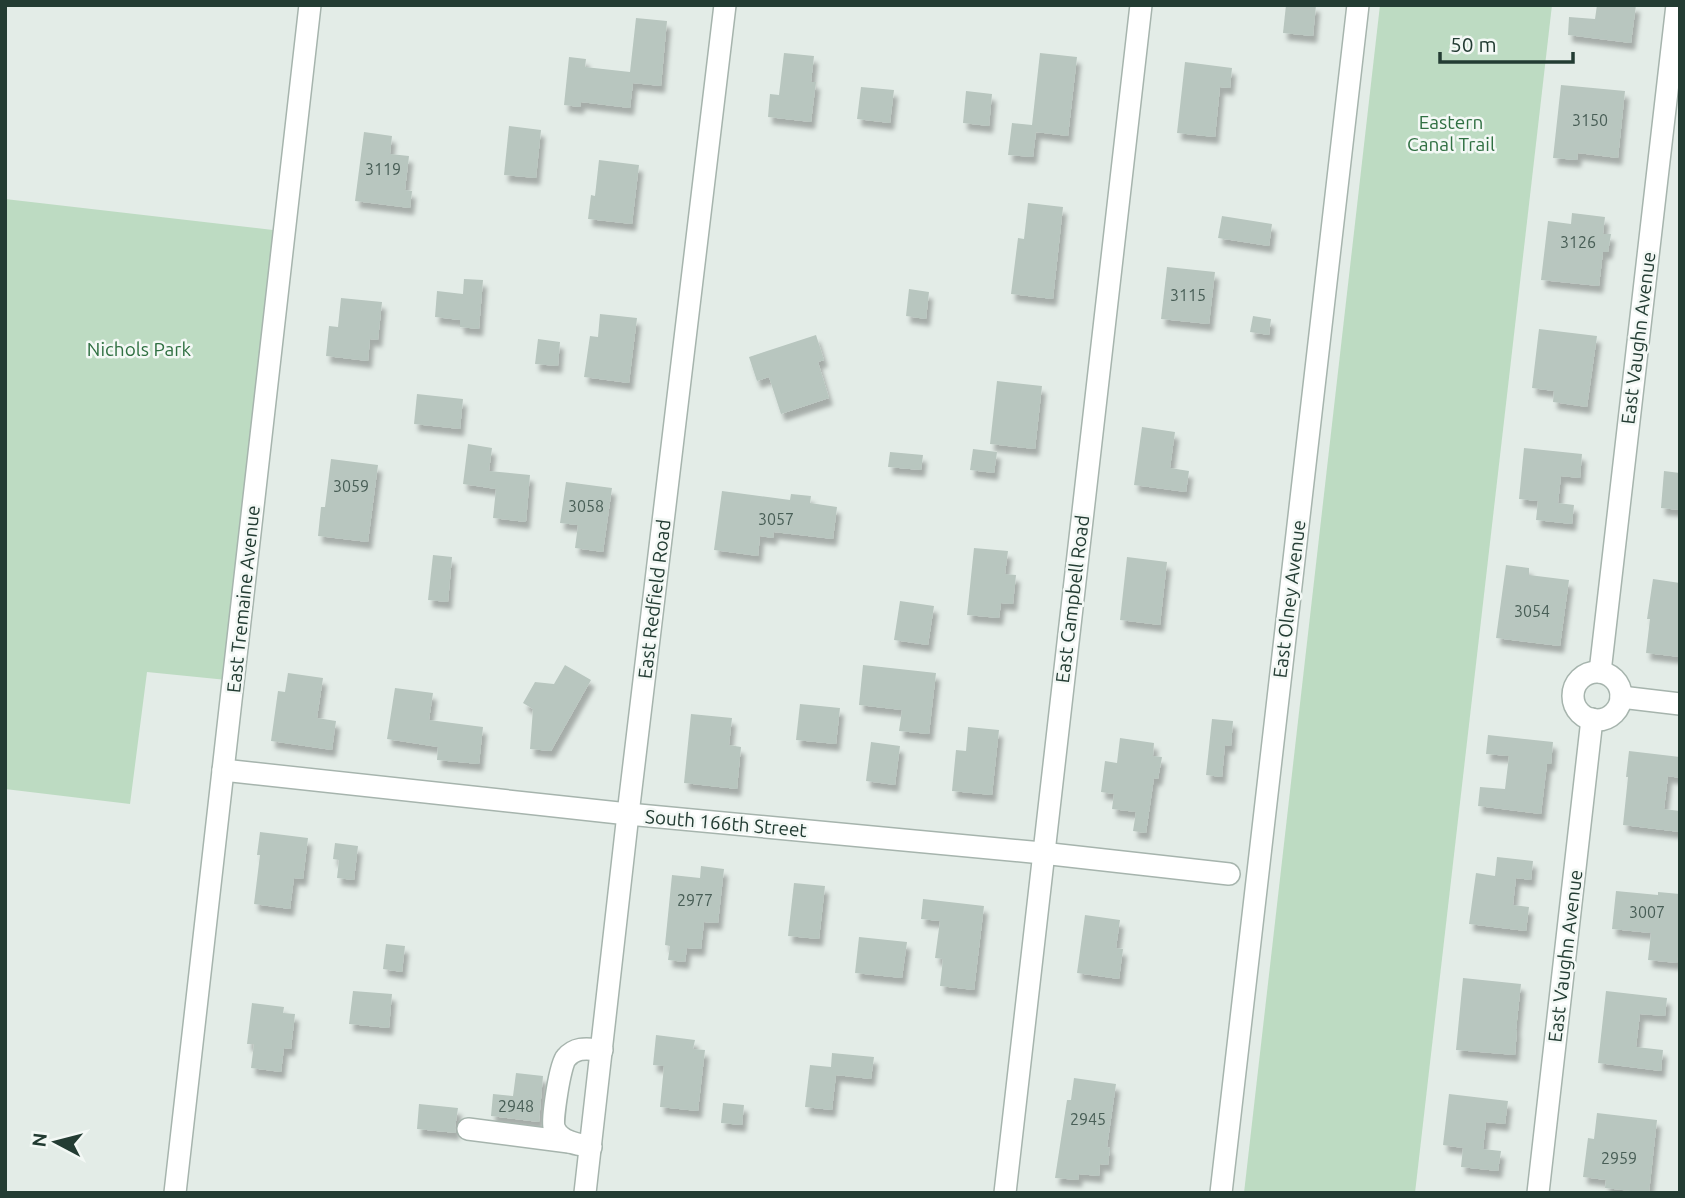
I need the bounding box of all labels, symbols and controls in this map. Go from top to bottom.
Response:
scale bar [1440,21,1573,65]
text: 50 m [1450,32,1497,56]
park label: Eastern Canal Trail [1407,111,1495,155]
house number: 3150 [1572,111,1608,129]
house number: 3119 [365,160,401,178]
house number: 3126 [1560,233,1596,251]
street label: East Vaughn Avenue [1616,250,1660,426]
house number: 3115 [1170,286,1206,304]
park label: Nichols Park [87,338,192,360]
house number: 3059 [333,477,369,495]
house number: 3058 [568,497,604,515]
street label: East Tremaine Avenue [222,504,264,694]
house number: 3057 [758,510,794,528]
street label: East Campbell Road [1051,514,1093,684]
street label: East Redfield Road [633,518,675,680]
street label: East Olney Avenue [1268,519,1310,679]
house number: 3054 [1514,602,1550,620]
street label: South 166th Street [644,805,808,841]
street label: East Vaughn Avenue [1543,868,1587,1044]
house number: 2977 [677,891,713,909]
house number: 3007 [1629,903,1665,921]
house number: 2948 [498,1097,534,1115]
north arrow [21,1107,91,1177]
house number: 2945 [1070,1110,1106,1128]
text: N [27,1132,51,1148]
house number: 2959 [1601,1149,1637,1167]

